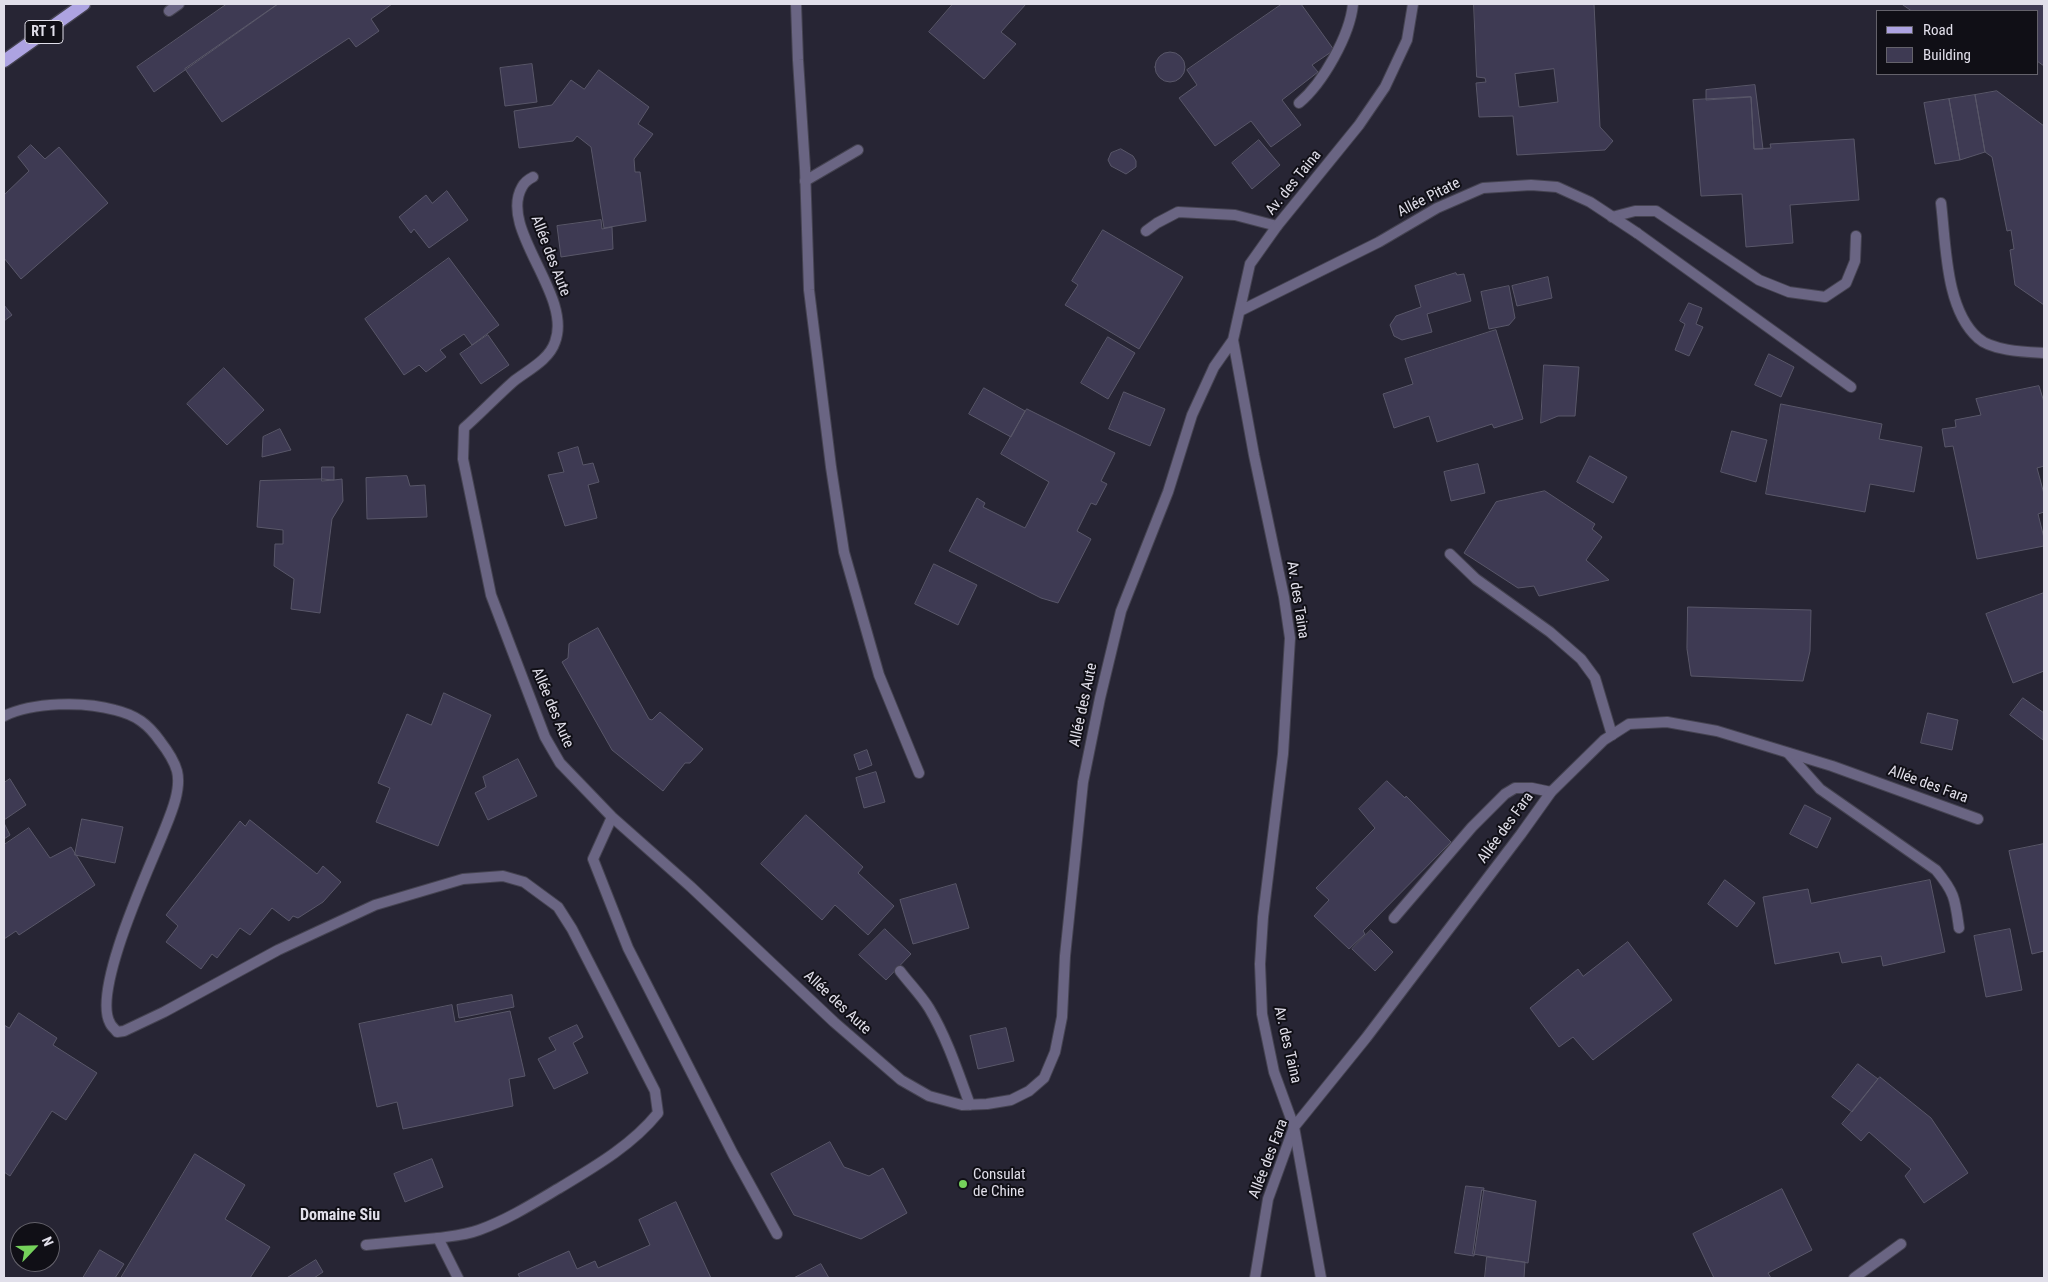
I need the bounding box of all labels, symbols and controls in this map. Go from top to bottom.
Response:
legend [1876,10,2038,75]
road number: RT 1 [25,21,63,44]
text: Road [1923,21,1953,39]
text: Building [1923,46,1971,64]
street label: Av. des Taina [1262,147,1326,219]
street label: Allée Pitate [1395,175,1463,221]
street label: Allée des Aute [526,213,574,299]
street label: Av. des Taina [1282,560,1312,640]
street label: Allée des Aute [1066,662,1102,748]
street label: Allée des Aute [527,665,577,751]
street label: Allée des Fara [1886,762,1970,808]
street label: Allée des Fara [1474,789,1538,867]
street label: Allée des Aute [800,967,874,1039]
street label: Av. des Taina [1269,1005,1305,1085]
street label: Allée des Fara [1246,1117,1292,1201]
place label: Consulat de Chine [973,1166,1025,1201]
marker: Consulat de Chine [957,1178,969,1190]
district label: Domaine Siu [300,1206,380,1226]
north arrow [10,1222,60,1272]
text: N [39,1234,57,1248]

